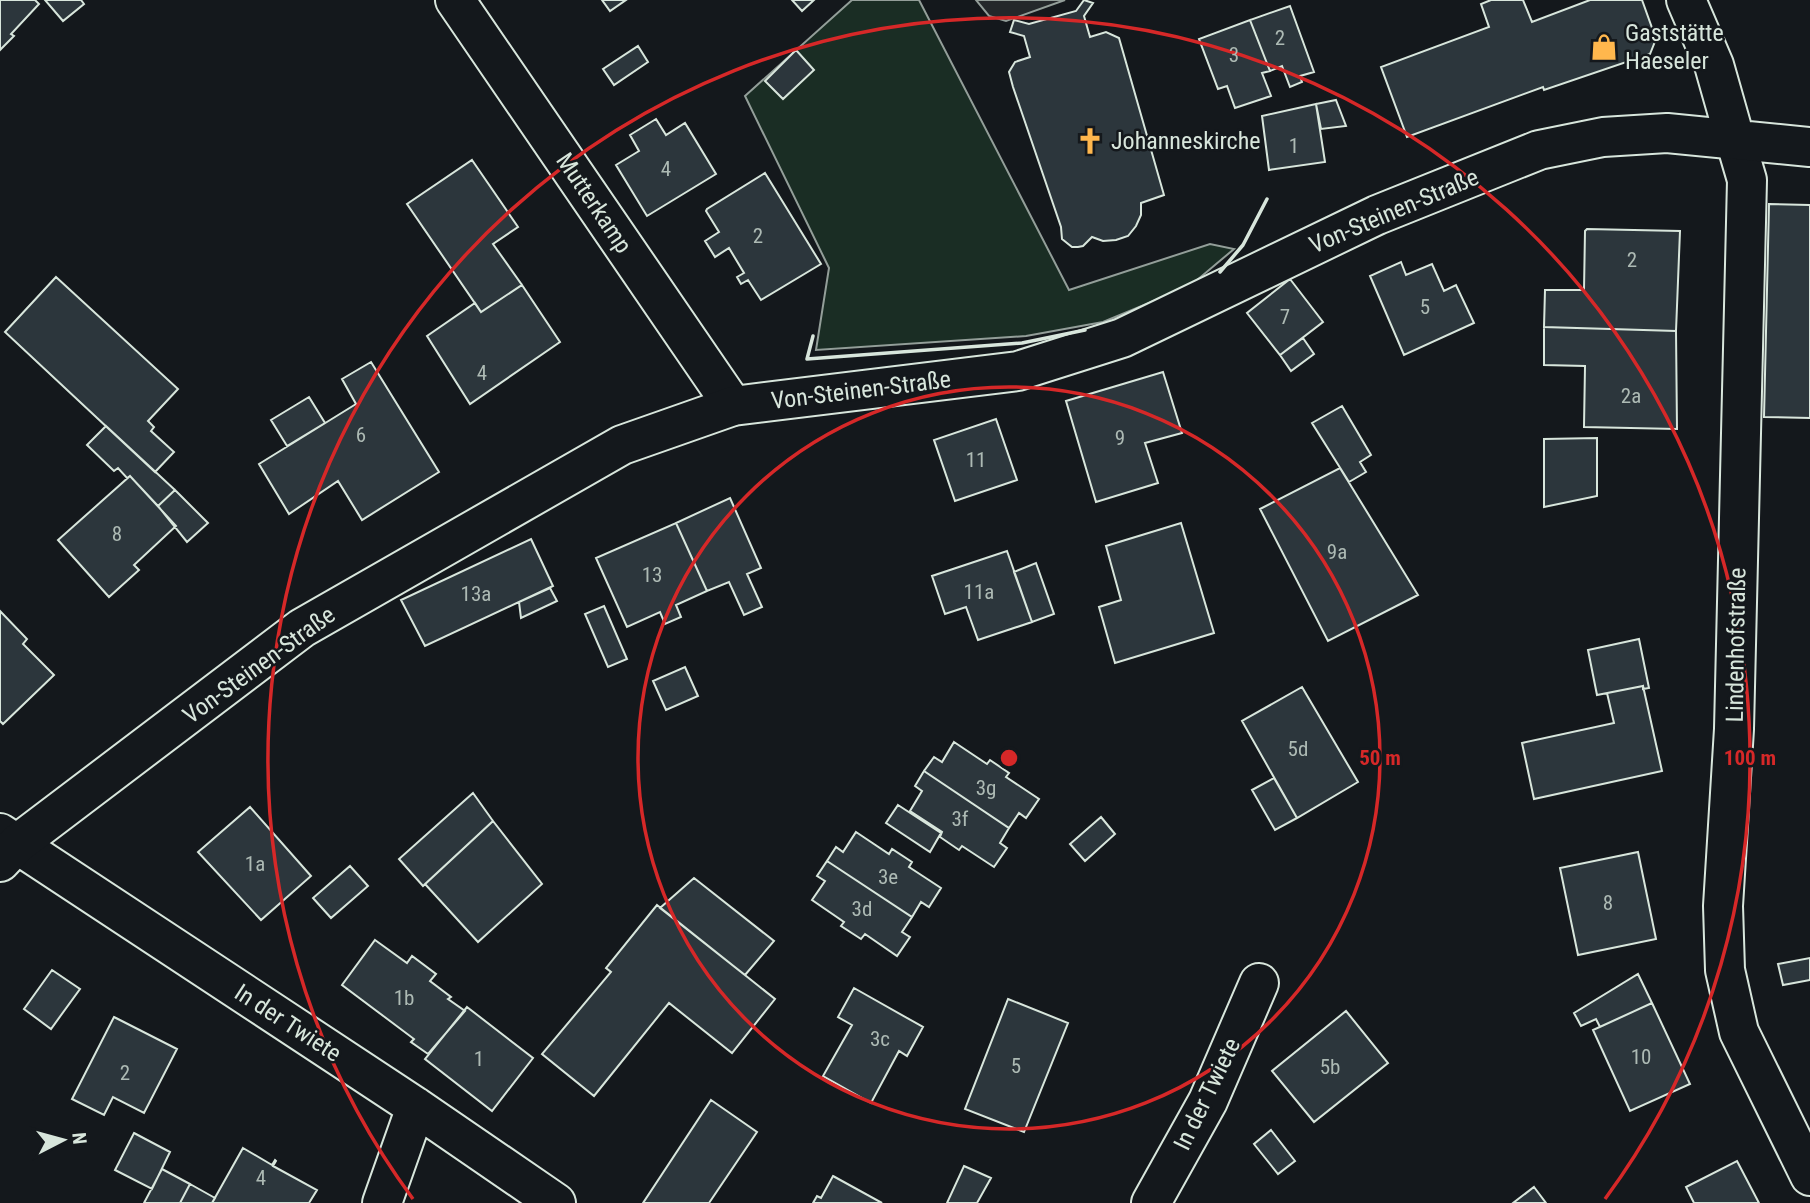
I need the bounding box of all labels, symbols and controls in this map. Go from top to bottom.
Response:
place label: Gaststätte Haeseler [1625,19,1724,75]
house number: 2 [1275,26,1285,50]
shop icon: Gaststätte Haeseler [1589,32,1619,62]
house number: 3 [1229,43,1239,67]
church icon: Johanneskirche [1075,126,1105,156]
place label: Johanneskirche [1111,127,1261,155]
house number: 1 [1289,134,1299,158]
street label: Mutterkamp [550,148,638,258]
house number: 4 [661,157,671,181]
street label: Von-Steinen-Straße [1305,163,1483,259]
house number: 2 [753,224,763,248]
house number: 2 [1627,248,1637,272]
house number: 5 [1420,295,1430,319]
house number: 7 [1280,305,1290,329]
house number: 4 [477,361,487,385]
street label: Von-Steinen-Straße [769,365,953,415]
house number: 2a [1621,384,1641,408]
house number: 6 [356,423,366,447]
house number: 9 [1115,426,1125,450]
house number: 11 [966,448,986,472]
house number: 8 [112,522,122,546]
house number: 9a [1327,540,1347,564]
house number: 13 [642,563,662,587]
street label: Lindenhofstraße [1721,567,1751,723]
house number: 11a [964,580,994,604]
house number: 13a [461,582,491,606]
street label: Von-Steinen-Straße [178,600,340,730]
house number: 5d [1288,737,1308,761]
centre of rings [997,746,1021,770]
text: 50 m [1359,746,1401,770]
text: 100 m [1724,746,1776,770]
house number: 3g [976,776,996,800]
house number: 3f [951,807,969,831]
house number: 1a [245,852,265,876]
house number: 3e [878,865,898,889]
house number: 8 [1603,891,1613,915]
house number: 3d [852,897,872,921]
street label: In der Twiete [230,978,346,1068]
house number: 1b [394,986,414,1010]
house number: 3c [870,1027,890,1051]
street label: In der Twiete [1168,1033,1246,1155]
house number: 10 [1631,1045,1651,1069]
house number: 1 [474,1047,484,1071]
house number: 5 [1011,1054,1021,1078]
house number: 5b [1320,1055,1340,1079]
house number: 2 [120,1061,130,1085]
north arrow [28,1105,98,1175]
text: N [67,1131,91,1145]
house number: 4 [256,1166,266,1190]

